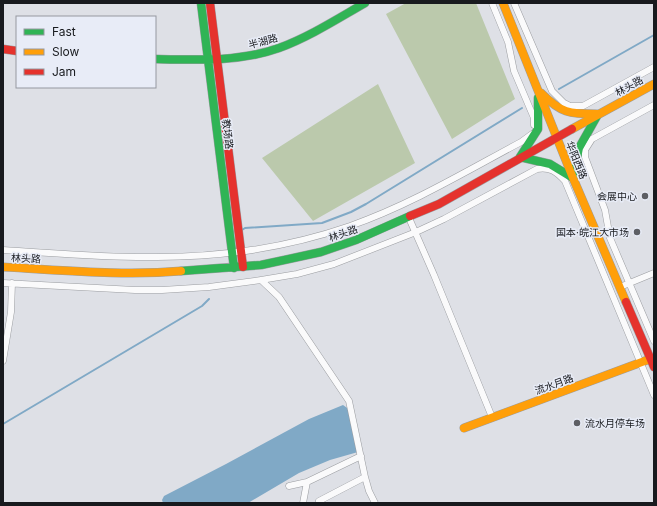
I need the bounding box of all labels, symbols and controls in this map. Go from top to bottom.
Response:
legend [16,16,156,88]
text: Fast [52,24,76,39]
street label: 半湖路 [247,31,279,51]
text: Slow [52,44,80,59]
text: Jam [52,64,76,79]
street label: 林头路 [613,73,645,99]
street label: 教场路 [220,118,236,150]
street label: 华阳西路 [564,139,590,181]
place label: 会展中心 [597,190,637,202]
marker: 会展中心 [640,191,650,201]
street label: 林头路 [327,222,359,244]
place label: 国本·皖江大市场 [556,226,629,238]
marker: 国本·皖江大市场 [632,227,642,237]
street label: 林头路 [11,251,41,265]
street label: 流水月路 [533,372,575,396]
place label: 流水月停车场 [585,417,645,429]
marker: 流水月停车场 [572,418,582,428]

